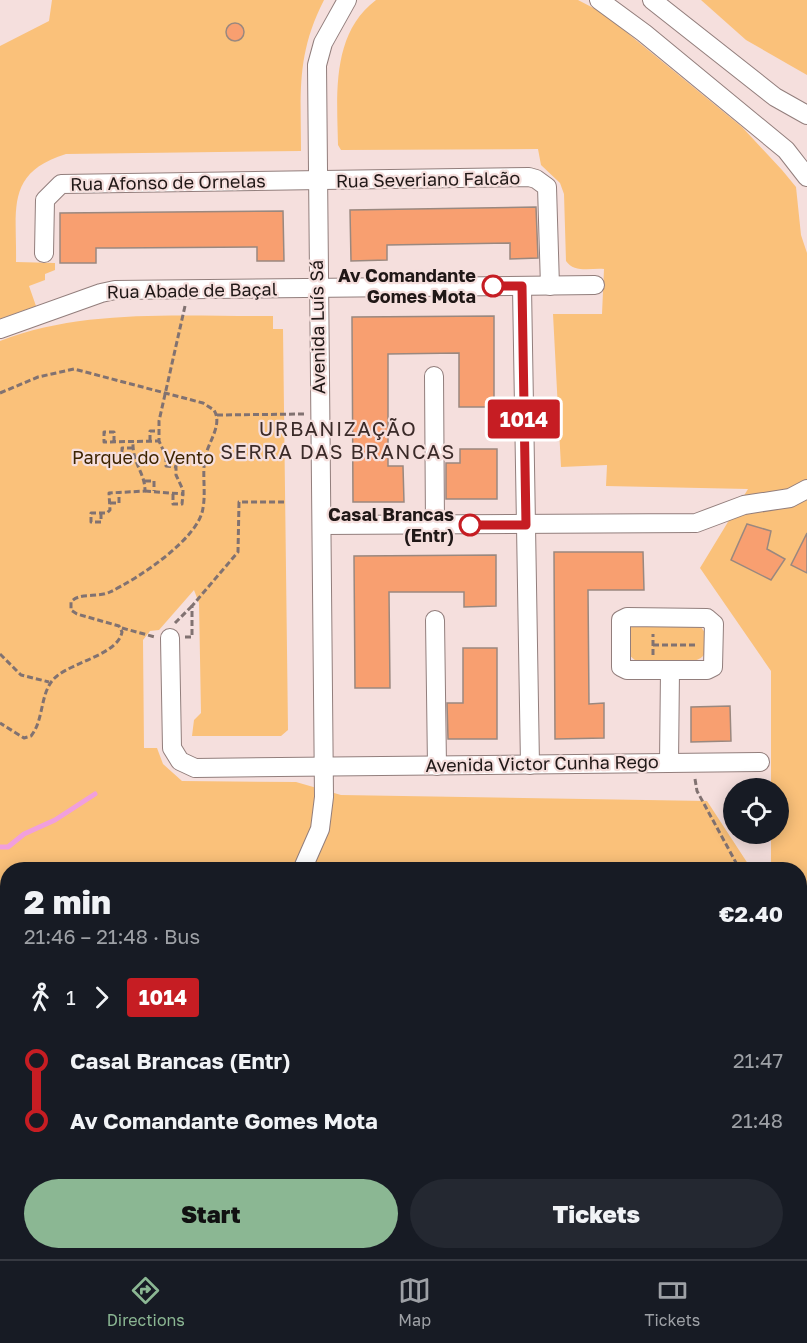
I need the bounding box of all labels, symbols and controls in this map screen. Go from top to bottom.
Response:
street label: Rua Severiano Falcão [336,166,520,192]
street label: Rua Afonso de Ornelas [70,169,266,195]
street label: Avenida Luís Sá [305,260,329,394]
place label: Av Comandante Gomes Mota [338,264,476,307]
marker: Av Comandante Gomes Mota [482,275,504,297]
street label: Rua Abade de Baçal [106,278,278,302]
line badge: 1014 [482,400,566,438]
text: 1014 [500,406,548,432]
district label: URBANIZAÇÃO SERRA DAS BRANCAS [220,416,456,463]
park label: Parque do Vento [72,446,214,468]
place label: Casal Brancas (Entr) [328,503,454,546]
marker: Casal Brancas (Entr) [459,514,481,536]
street label: Avenida Victor Cunha Rego [425,750,659,776]
map controls [723,778,789,844]
button: locate [723,778,789,844]
text: 2 min [24,882,111,921]
text: €2.40 [719,900,783,927]
text: 21:46 – 21:48 · Bus [24,924,200,948]
icon: walk [24,981,57,1014]
icon: forward [85,981,118,1014]
text: 1014 [139,984,187,1010]
text: 1 [66,985,76,1009]
text: Casal Brancas (Entr) [70,1047,291,1074]
text: 21:47 [733,1048,783,1072]
text: Av Comandante Gomes Mota [70,1107,378,1134]
text: 21:48 [731,1108,783,1132]
button: Start [24,1179,398,1248]
button: Tickets [410,1179,783,1248]
tab: Directions [107,1274,185,1330]
tab: Map [398,1274,431,1330]
tab: Tickets [645,1274,700,1330]

